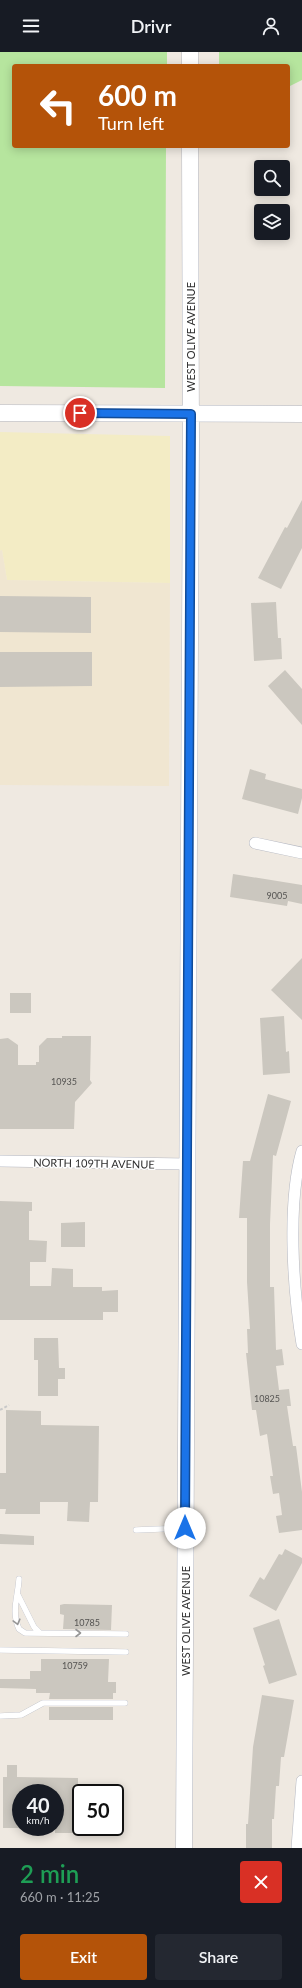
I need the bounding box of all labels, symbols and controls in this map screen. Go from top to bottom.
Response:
icon: menu [20,15,42,37]
text: Drivr [131,15,171,37]
icon: person [260,15,282,37]
text: 600 m [98,78,177,112]
icon: left [32,80,84,132]
text: Turn left [98,112,164,134]
map controls [254,160,290,240]
button: search [254,160,290,196]
button: layers [254,204,290,240]
street label: WEST OLIVE AVENUE [184,282,197,392]
pin [63,396,97,430]
icon: arrive [69,402,91,424]
house number: 9005 [267,890,287,901]
house number: 10935 [51,1076,77,1087]
street label: NORTH 109TH AVENUE [33,1155,155,1171]
house number: 10825 [254,1393,280,1404]
position arrow [164,1507,206,1549]
street label: WEST OLIVE AVENUE [179,1566,192,1676]
house number: 10785 [74,1617,100,1628]
one-way arrow [12,1619,21,1626]
one-way arrow [75,1629,81,1637]
house number: 10759 [62,1660,88,1671]
speed limit sign: 50 [72,1784,124,1836]
text: 40 [26,1793,50,1817]
text: km/h [26,1814,50,1826]
text: 2 min [20,1859,79,1888]
button: close [240,1861,282,1903]
text: 660 m · 11:25 [20,1889,100,1905]
button: Exit [20,1934,147,1980]
button: Share [155,1934,282,1980]

